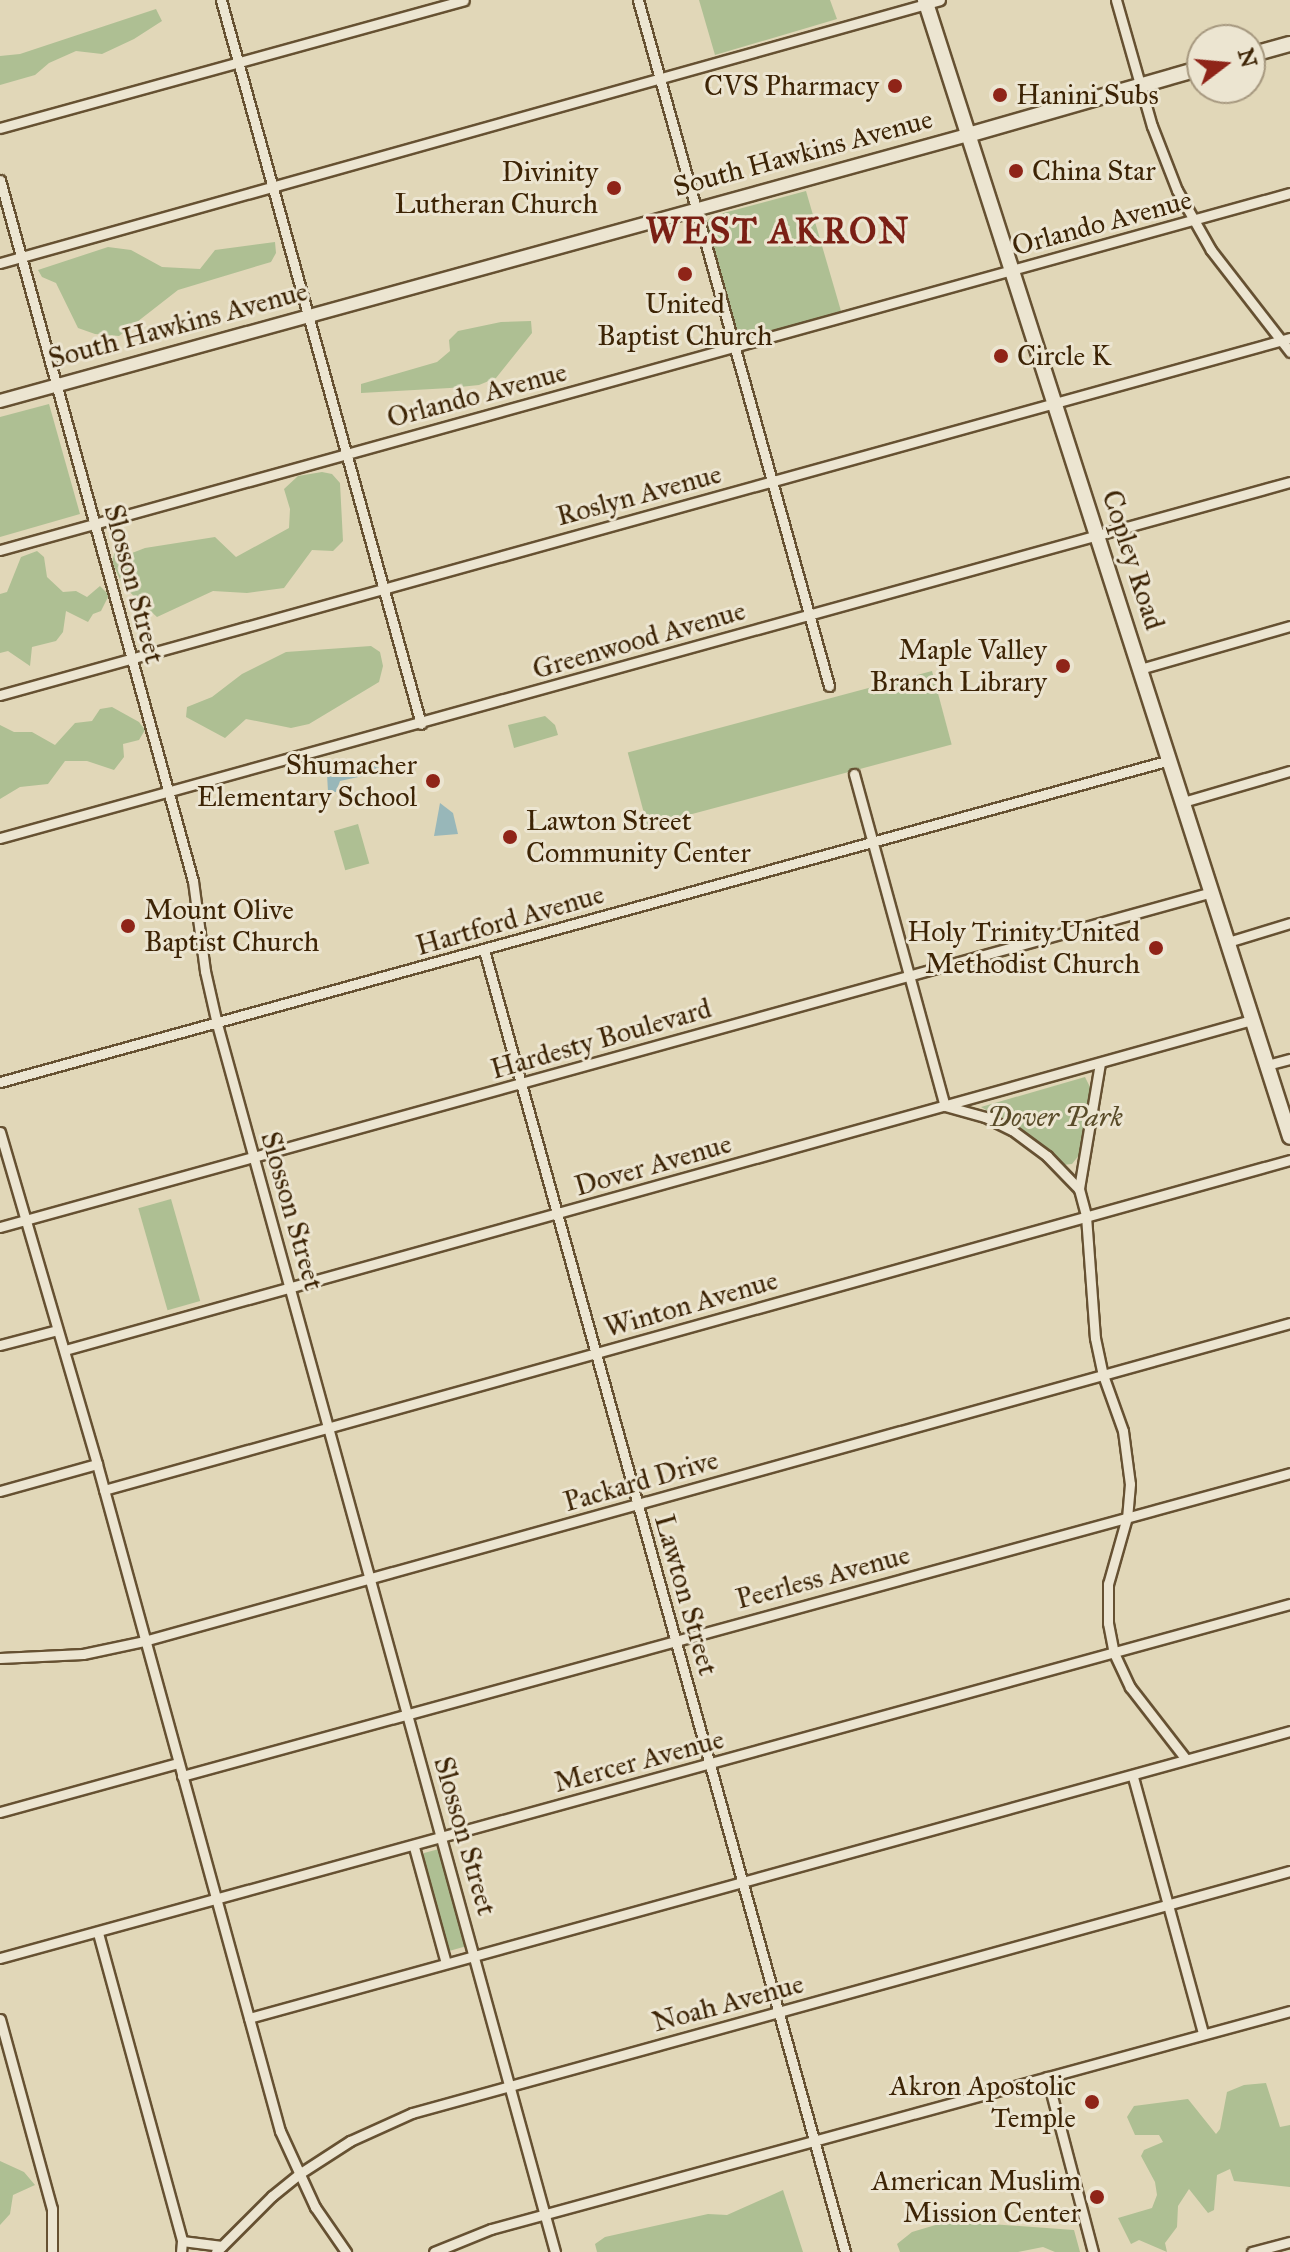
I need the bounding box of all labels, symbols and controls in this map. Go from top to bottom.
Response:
north arrow [1186,24,1266,104]
text: N [1232,45,1263,70]
place label: CVS Pharmacy [704,69,879,103]
marker: CVS Pharmacy [886,77,904,95]
place label: Hanini Subs [1016,78,1159,112]
marker: Hanini Subs [991,86,1009,104]
street label: South Hawkins Avenue [670,102,936,204]
place label: China Star [1032,154,1156,188]
place label: Divinity Lutheran Church [395,155,598,221]
marker: China Star [1007,162,1025,180]
marker: Divinity Lutheran Church [605,179,623,197]
street label: Orlando Avenue [1008,183,1196,263]
district label: WEST AKRON [646,210,910,254]
marker: United Baptist Church [676,265,694,283]
street label: South Hawkins Avenue [45,274,311,376]
place label: United Baptist Church [597,287,773,353]
place label: Circle K [1017,339,1111,373]
marker: Circle K [992,347,1010,365]
street label: Orlando Avenue [383,355,571,435]
street label: Roslyn Avenue [553,457,725,533]
street label: Copley Road [1095,486,1171,634]
street label: Slosson Street [97,501,171,667]
street label: Greenwood Avenue [529,594,749,686]
place label: Maple Valley Branch Library [870,633,1047,699]
marker: Maple Valley Branch Library [1054,657,1072,675]
place label: Shumacher Elementary School [197,748,417,814]
marker: Shumacher Elementary School [424,772,442,790]
place label: Lawton Street Community Center [526,804,751,870]
marker: Lawton Street Community Center [501,828,519,846]
street label: Hartford Avenue [412,877,608,963]
place label: Mount Olive Baptist Church [144,893,319,959]
place label: Holy Trinity United Methodist Church [907,915,1140,981]
marker: Mount Olive Baptist Church [119,917,137,935]
marker: Holy Trinity United Methodist Church [1147,939,1165,957]
street label: Hardesty Boulevard [487,991,715,1087]
park label: Dover Park [987,1100,1123,1134]
street label: Dover Avenue [571,1127,735,1203]
street label: Slosson Street [253,1128,331,1294]
street label: Winton Avenue [600,1263,782,1345]
street label: Packard Drive [560,1443,722,1519]
street label: Lawton Street [647,1511,725,1679]
street label: Peerless Avenue [732,1538,914,1616]
street label: Mercer Avenue [550,1722,728,1800]
street label: Slosson Street [426,1753,504,1919]
street label: Noah Avenue [649,1967,807,2039]
place label: Akron Apostolic Temple [890,2069,1076,2135]
marker: Akron Apostolic Temple [1083,2093,1101,2111]
place label: American Muslim Mission Center [872,2164,1081,2230]
marker: American Muslim Mission Center [1088,2188,1106,2206]

